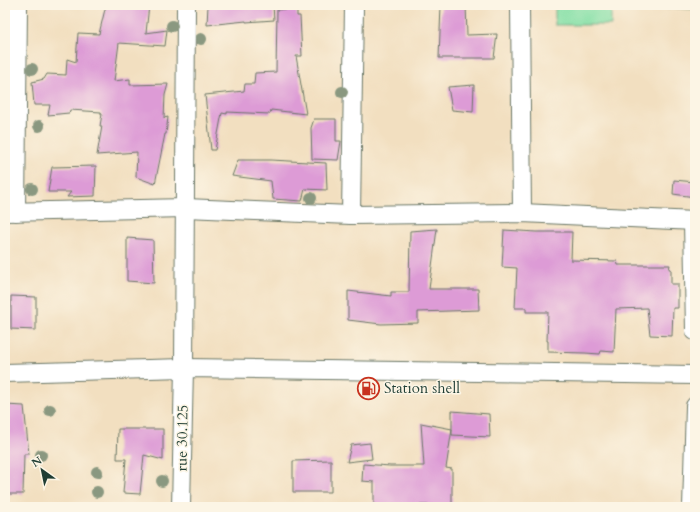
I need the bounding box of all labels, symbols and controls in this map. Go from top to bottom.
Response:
fuel station icon: Station shell [355,375,381,401]
place label: Station shell [384,378,460,398]
street label: rue 30.125 [171,404,193,472]
north arrow [22,450,62,490]
text: N [29,453,45,471]

